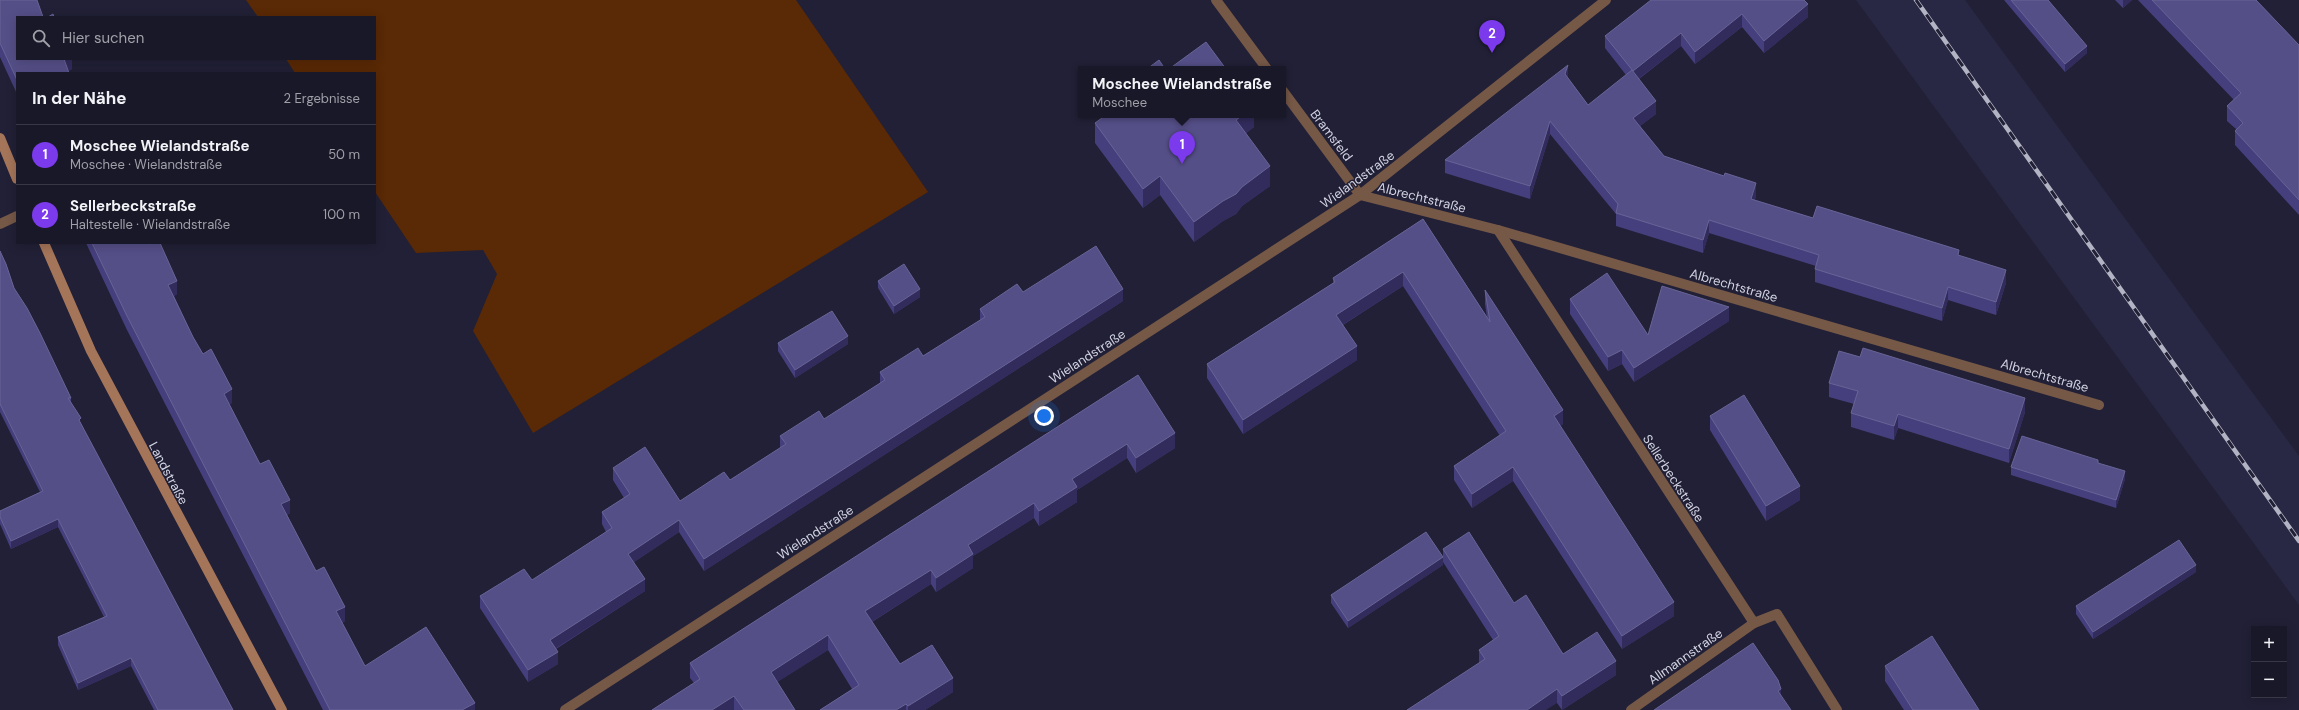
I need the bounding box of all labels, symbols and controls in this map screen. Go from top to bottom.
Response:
search box [16,16,376,60]
pin: 2 [1479,20,1505,53]
icon: search [30,27,52,49]
text: Hier suchen [62,28,144,48]
popup [1078,66,1286,118]
text: Moschee Wielandstraße [1092,74,1272,94]
text: In der Nähe [32,87,127,109]
text: 2 Ergebnisse [284,90,360,107]
text: Moschee [1092,94,1147,111]
street label: Bramsfeld [1307,106,1357,165]
pin: 1 [1169,131,1195,164]
text: Moschee Wielandstraße [70,136,249,156]
text: 1 [43,146,47,163]
text: 50 m [328,146,360,163]
street label: Wielandstraße [1317,147,1398,212]
text: Moschee · Wielandstraße [70,156,222,173]
street label: Albrechtstraße [1376,178,1468,217]
text: Sellerbeckstraße [70,196,196,216]
text: 2 [41,206,49,223]
text: 100 m [323,206,360,223]
text: Haltestelle · Wielandstraße [70,216,230,233]
street label: Albrechtstraße [1688,265,1780,306]
street label: Wielandstraße [1046,325,1129,387]
street label: Albrechtstraße [1999,355,2091,396]
your location [1034,406,1054,426]
street label: Sellerbeckstraße [1639,431,1708,525]
street label: Landstraße [145,439,192,507]
street label: Wielandstraße [774,501,857,563]
street label: Allmannstraße [1645,624,1726,688]
map controls [2251,626,2287,698]
button: + [2251,626,2287,662]
button: − [2251,662,2287,698]

